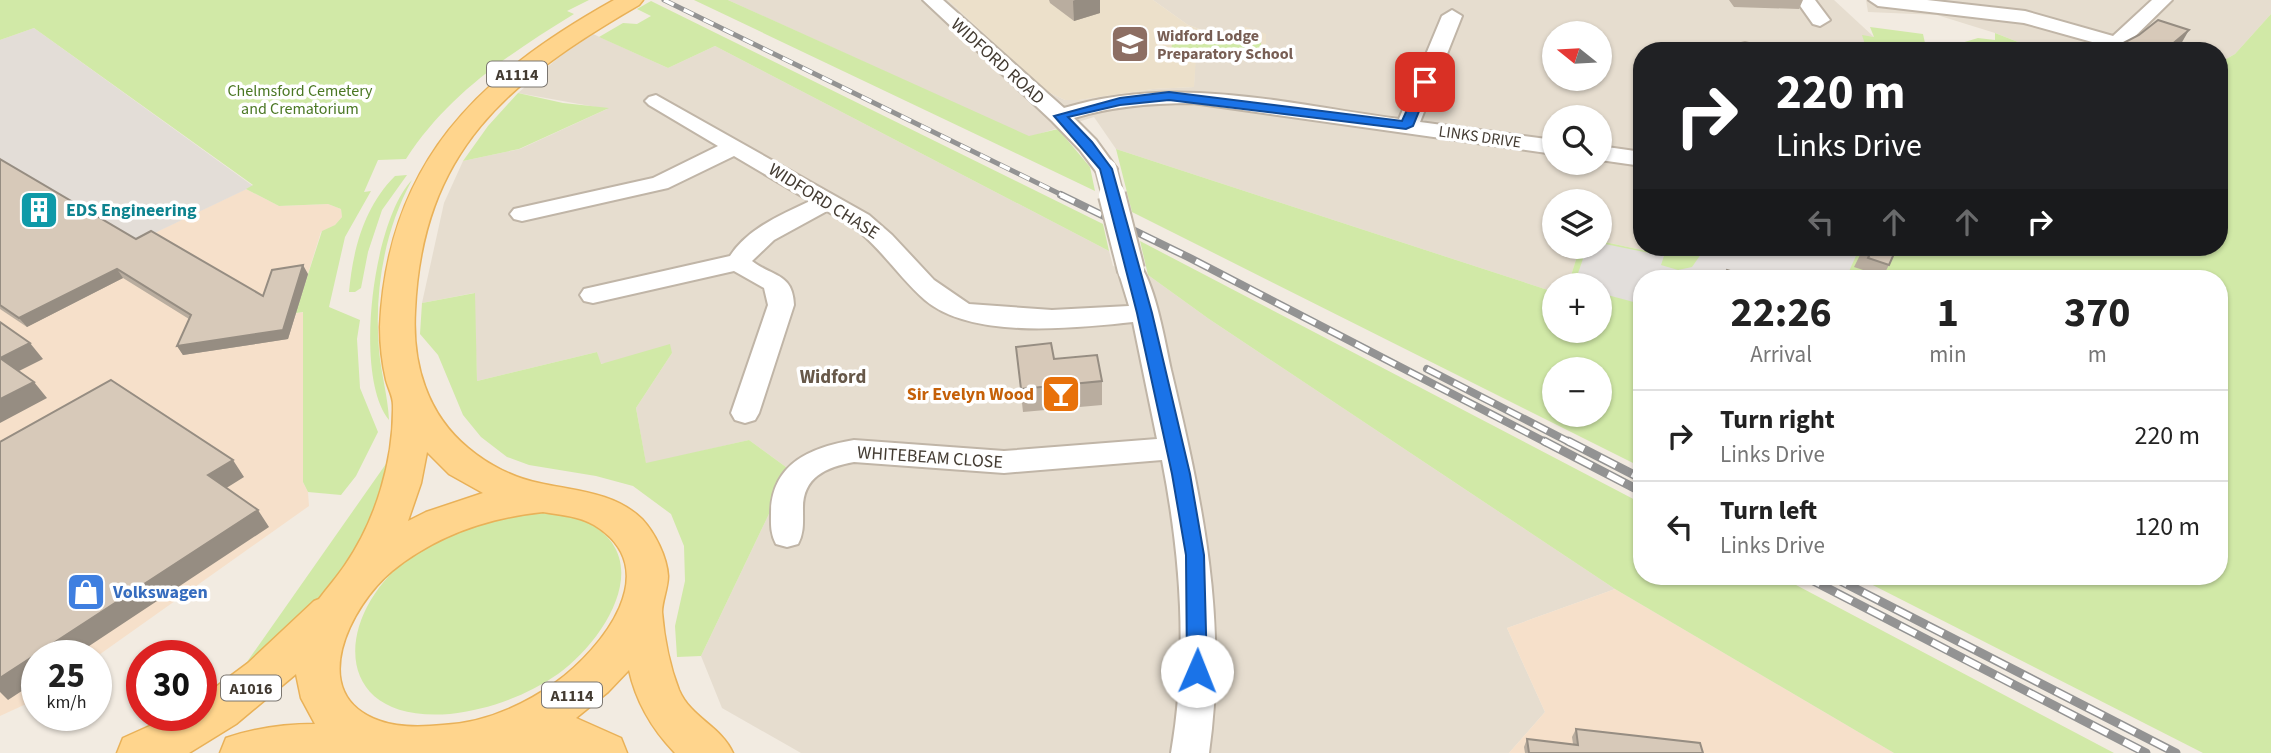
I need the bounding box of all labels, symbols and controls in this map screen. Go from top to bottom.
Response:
street label: WIDFORD ROAD [945,12,1050,110]
north arrow [1542,21,1612,91]
map controls [1542,21,1612,427]
school or university icon: Widford Lodge Preparatory School [1109,23,1151,65]
place label: Widford Lodge Preparatory School [1157,25,1294,65]
pin [1395,52,1455,112]
text: 220 m [1776,58,1905,128]
road number: A1114 [487,61,547,86]
icon: arrive [1406,63,1444,101]
icon: right [1661,70,1752,161]
park label: Chelmsford Cemetery and Crematorium [227,80,373,120]
button: search [1542,105,1612,175]
street label: LINKS DRIVE [1437,120,1523,154]
text: Links Drive [1776,123,1922,169]
street label: WIDFORD CHASE [764,157,884,246]
building icon: EDS Engineering [18,189,60,231]
button: layers [1542,189,1612,259]
place label: EDS Engineering [66,198,197,223]
icon: left [1802,203,1840,241]
icon: ahead [1875,203,1913,241]
icon: ahead [1948,203,1986,241]
icon: right [2021,203,2059,241]
button: + [1542,273,1612,343]
text: 22:26 [1730,283,1832,343]
text: 1 [1937,283,1959,343]
text: 370 [2064,283,2131,343]
text: Arrival [1750,338,1812,371]
text: min [1929,338,1967,371]
text: m [2088,338,2107,371]
button: − [1542,357,1612,427]
district label: Widford [800,364,866,391]
bar icon: Sir Evelyn Wood [1040,373,1082,415]
place label: Sir Evelyn Wood [907,382,1034,407]
text: Turn right [1720,401,1835,438]
icon: right [1661,417,1699,455]
text: 220 m [2134,417,2200,454]
text: Links Drive [1720,438,1825,471]
street label: WHITEBEAM CLOSE [856,440,1004,475]
text: Turn left [1720,492,1817,529]
icon: left [1661,508,1699,546]
text: 120 m [2134,508,2200,545]
text: Links Drive [1720,529,1825,562]
shop icon: Volkswagen [65,571,107,613]
place label: Volkswagen [112,580,208,605]
position arrow [1160,634,1234,708]
speed limit sign: 30 [126,640,217,731]
text: 25 [48,651,85,701]
road number: A1016 [221,676,281,701]
road number: A1114 [542,682,602,708]
text: km/h [47,690,86,715]

